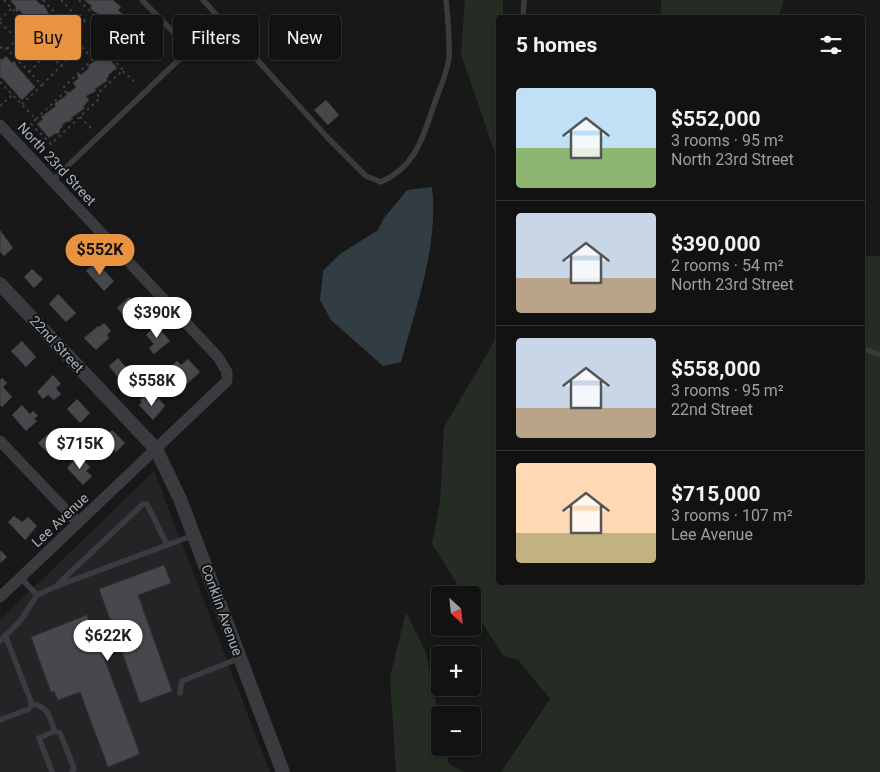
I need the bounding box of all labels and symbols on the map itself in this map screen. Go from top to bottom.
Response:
street label: North 23rd Street [14,119,100,209]
pin: $552K [65,234,135,276]
pin: $390K [122,296,192,339]
street label: 22nd Street [27,312,88,376]
pin: $558K [117,364,187,407]
pin: $715K [45,428,115,470]
street label: Lee Avenue [28,490,92,550]
street label: Conklin Avenue [198,562,246,658]
north arrow [431,586,481,636]
pin: $622K [73,620,143,662]

